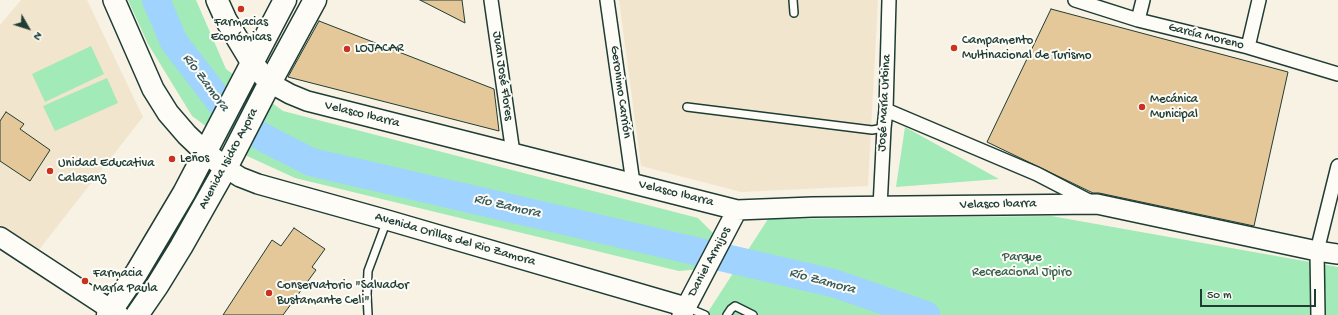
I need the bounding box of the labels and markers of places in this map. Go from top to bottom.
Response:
marker: Farmacias Económicas [236,4,246,14]
place label: Farmacias Económicas [211,15,271,46]
place label: Campamento Multinacional de Turismo [962,33,1092,64]
place label: LOJACAR [355,41,404,57]
marker: Campamento Multinacional de Turismo [949,43,959,53]
marker: LOJACAR [342,44,352,54]
place label: Mecánica Municipal [1150,92,1198,123]
marker: Mecánica Municipal [1137,102,1147,112]
place label: Leños [180,151,209,167]
marker: Leños [167,154,177,164]
place label: Unidad Educativa Calasanz [58,156,155,187]
marker: Unidad Educativa Calasanz [45,166,55,176]
place label: Farmacia María Paula [93,266,158,297]
marker: Farmacia María Paula [80,276,90,286]
place label: Conservatorio "Salvador Bustamante Celi" [277,278,409,309]
marker: Conservatorio "Salvador Bustamante Celi" [264,288,274,298]

